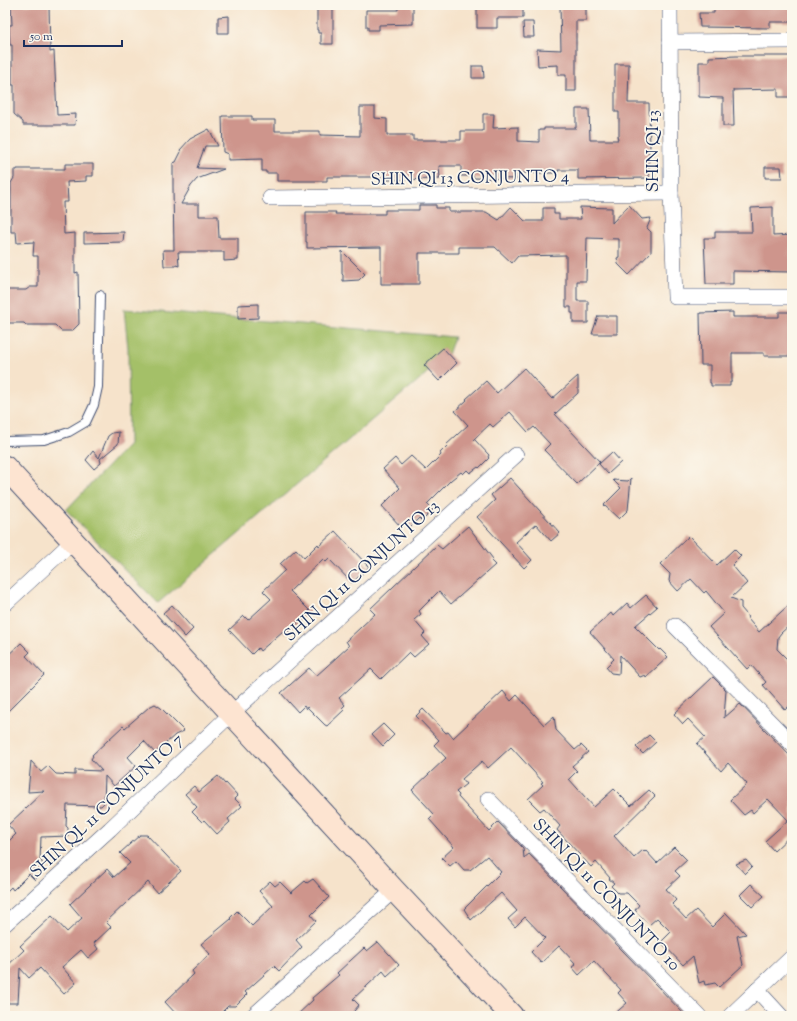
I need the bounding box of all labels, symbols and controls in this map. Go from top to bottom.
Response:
scale bar [24,22,122,48]
text: 50 m [29,28,53,46]
street label: SHIN QI 13 [642,110,666,192]
street label: SHIN QI 13 CONJUNTO 4 [371,165,570,193]
street label: SHIN QI 11 CONJUNTO 13 [279,495,445,648]
street label: SHIN QL 11 CONJUNTO 7 [25,728,190,884]
street label: SHIN QI 11 CONJUNTO 10 [526,814,685,977]

